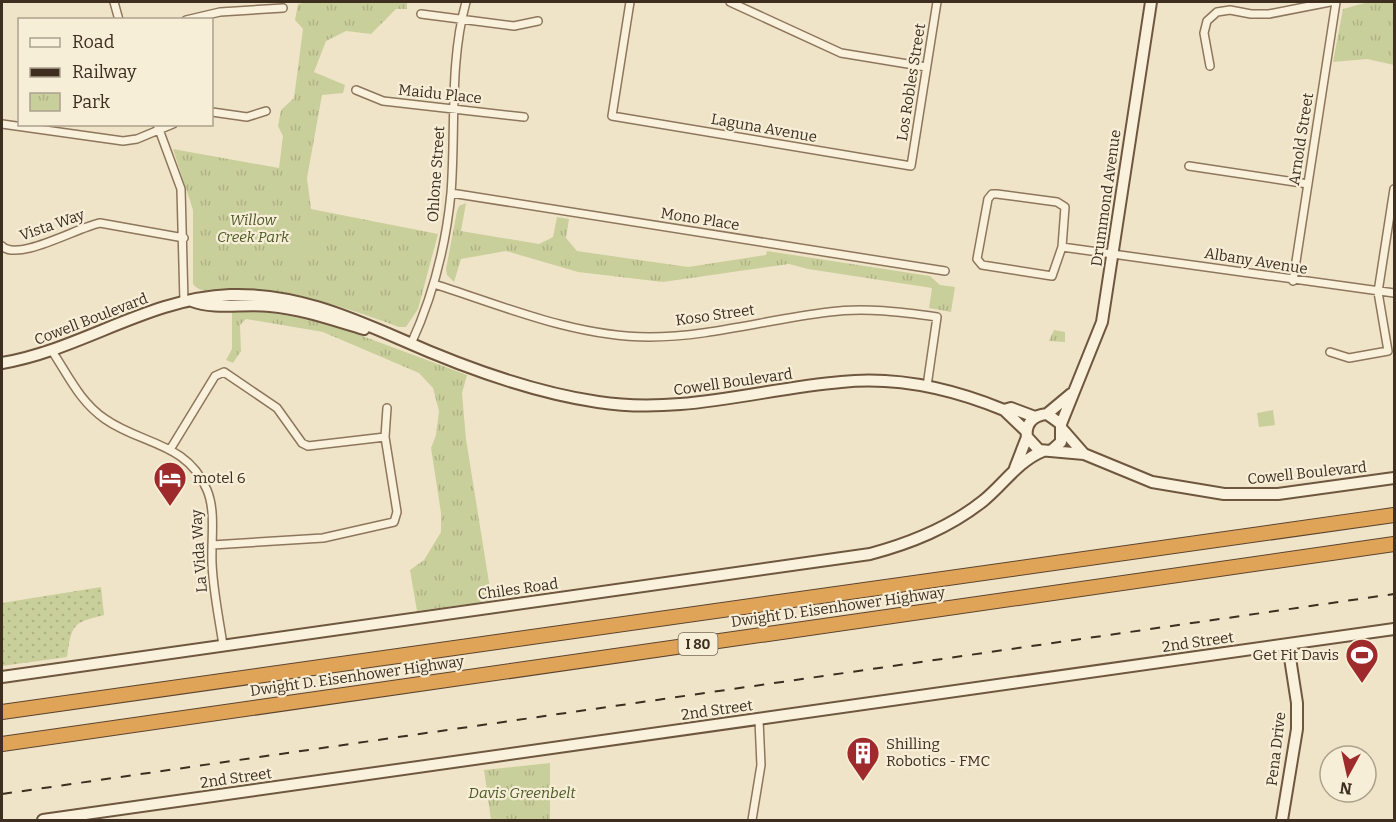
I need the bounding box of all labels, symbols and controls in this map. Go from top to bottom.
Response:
legend [18,18,213,126]
street label: Los Robles Street [893,21,929,142]
text: Road [72,31,115,53]
text: Railway [72,61,137,83]
street label: Maidu Place [397,81,483,107]
text: Park [72,91,111,113]
street label: Arnold Street [1285,91,1317,187]
street label: Laguna Avenue [710,110,818,146]
street label: Ohlone Street [424,125,448,223]
street label: Drummond Avenue [1088,129,1124,267]
street label: Mono Place [659,204,741,234]
street label: Vista Way [17,205,87,245]
park label: Willow Creek Park [217,211,290,246]
street label: Albany Avenue [1203,244,1309,278]
street label: Cowell Boulevard [32,289,150,349]
street label: Koso Street [674,300,756,329]
street label: Cowell Boulevard [672,365,794,399]
street label: Cowell Boulevard [1246,458,1368,488]
hotel icon: motel 6 [152,460,188,507]
place label: motel 6 [193,469,246,487]
street label: La Vida Way [187,509,211,593]
street label: Chiles Road [477,574,559,604]
street label: Dwight D. Eisenhower Highway [730,583,946,631]
street label: 2nd Street [1161,628,1235,656]
road number: I 80 [678,633,718,655]
sports icon: Get Fit Davis [1344,637,1380,684]
place label: Get Fit Davis [1253,646,1339,664]
street label: Dwight D. Eisenhower Highway [249,652,465,700]
street label: 2nd Street [680,696,754,724]
street label: Pena Drive [1263,711,1289,787]
building icon: Shilling Robotics - FMC [845,735,881,782]
place label: Shilling Robotics - FMC [886,735,990,770]
north arrow [1318,744,1378,804]
street label: 2nd Street [199,764,273,792]
text: N [1339,778,1353,799]
park label: Davis Greenbelt [468,784,576,802]

